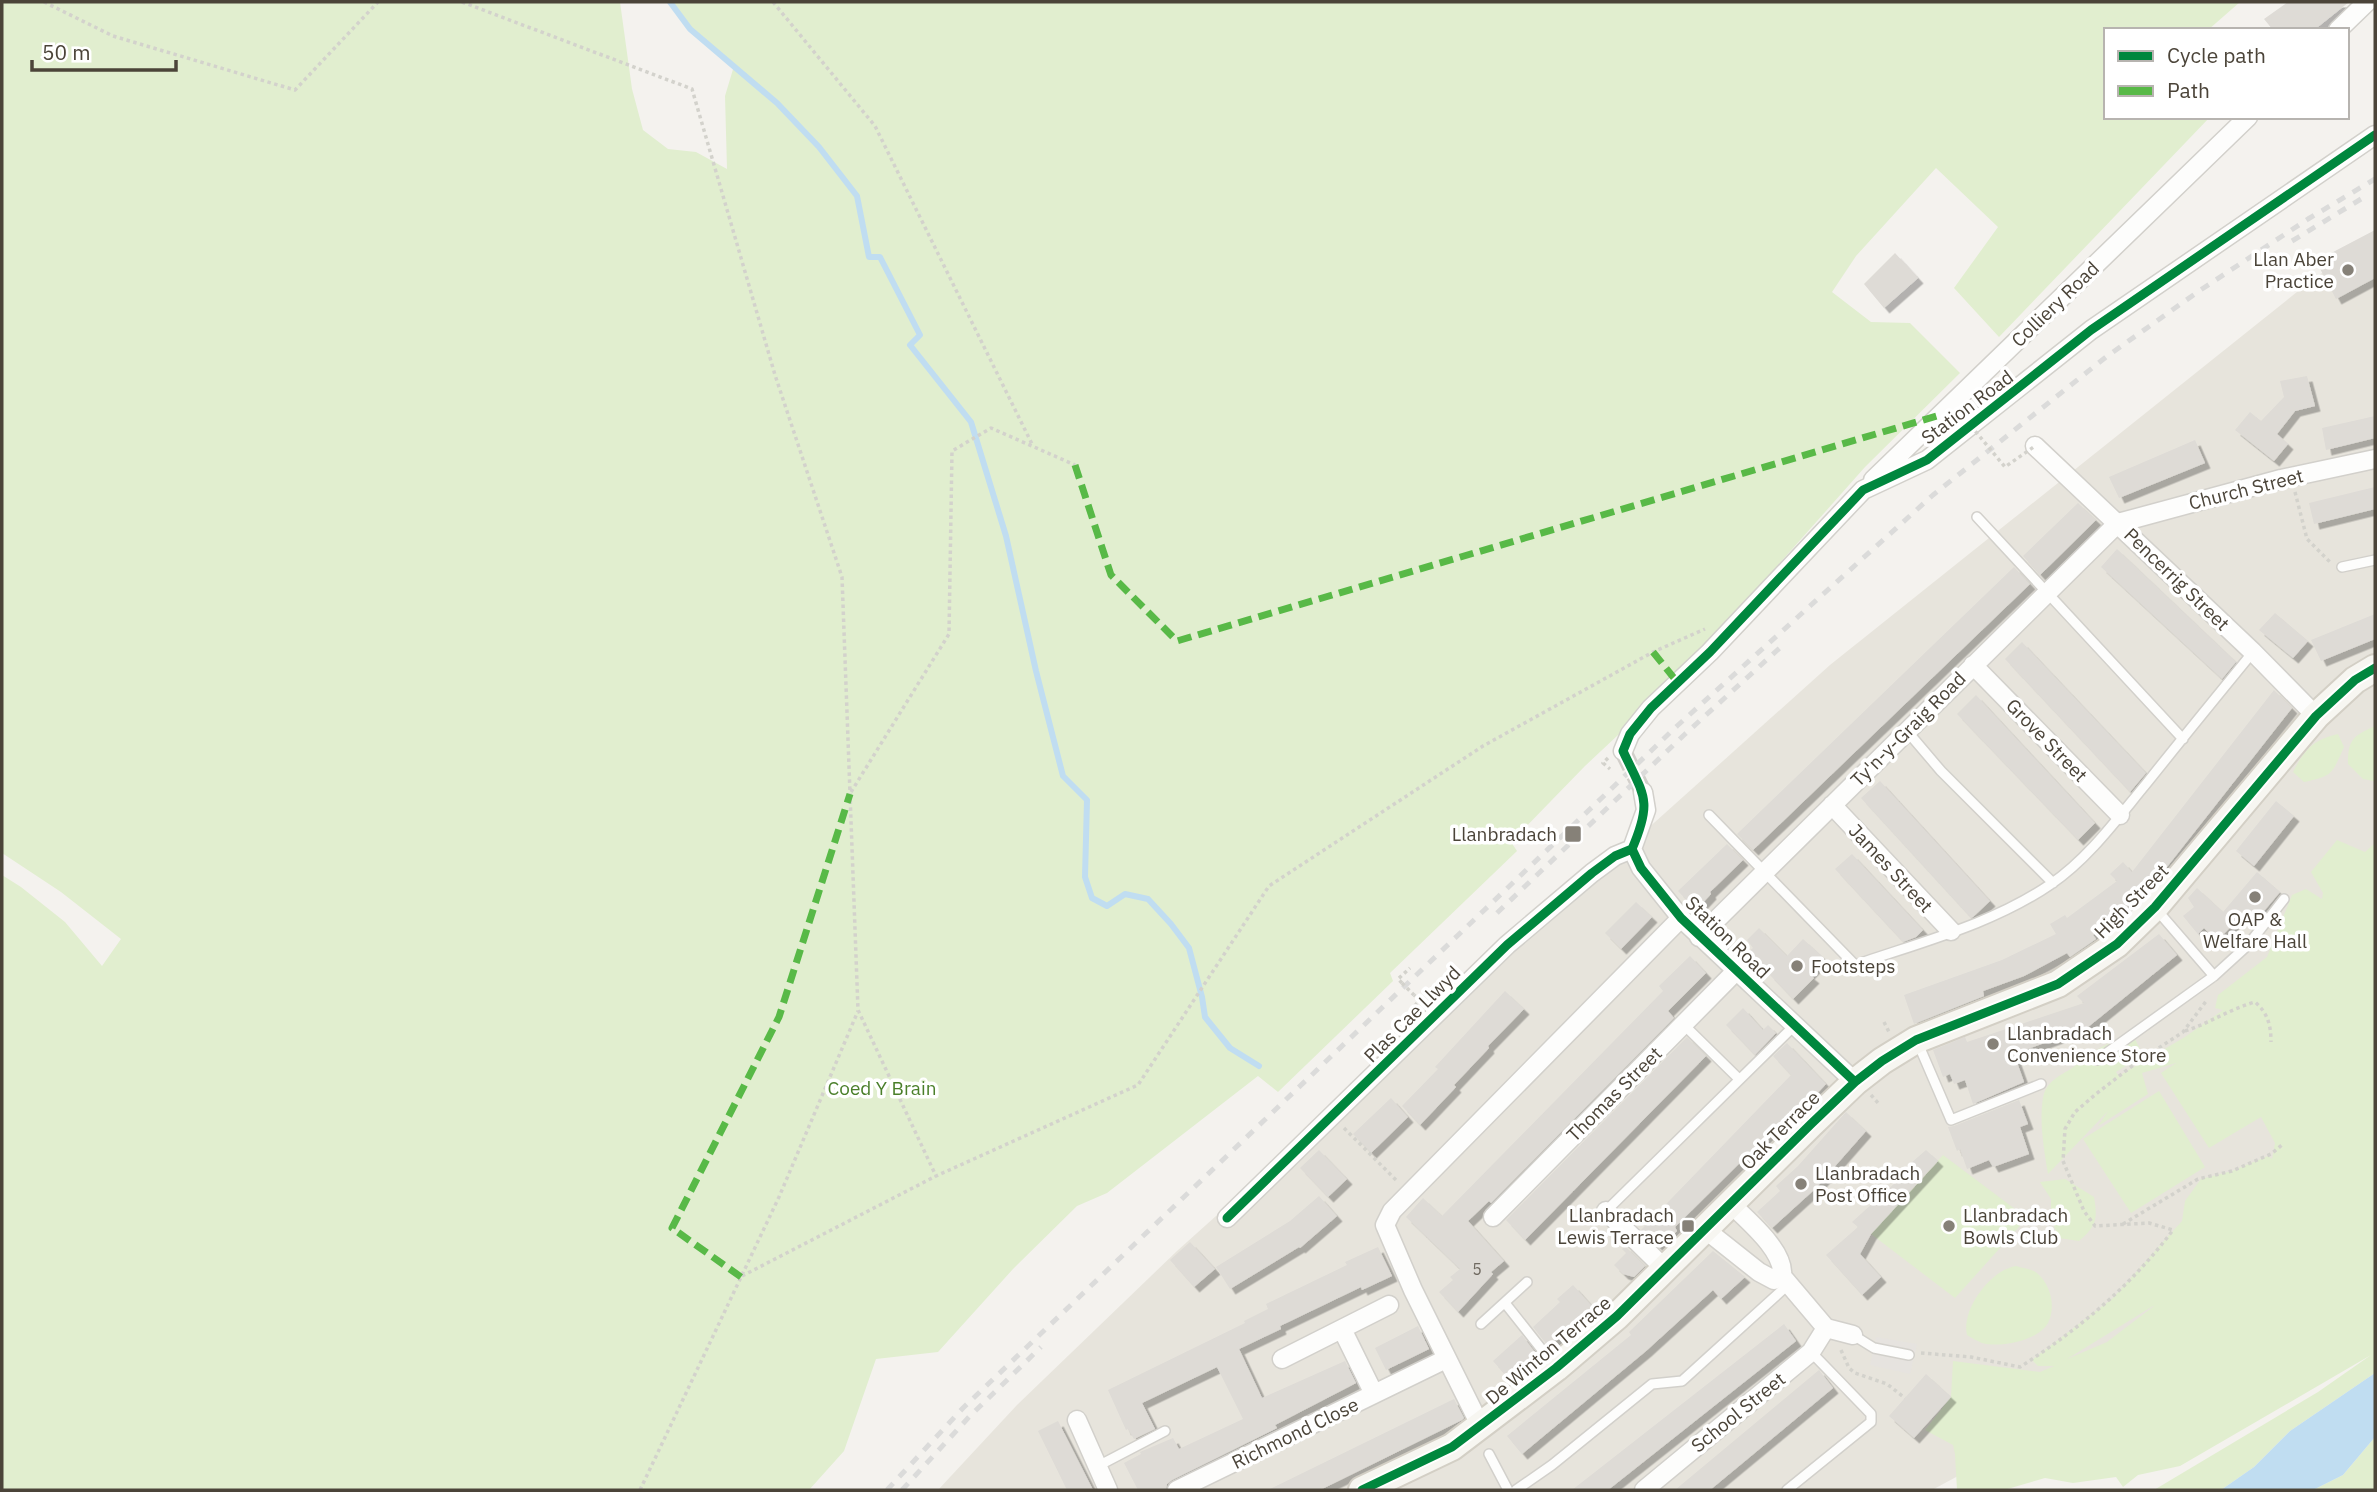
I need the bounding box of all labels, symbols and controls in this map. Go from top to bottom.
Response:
scale bar [32,28,175,72]
legend [2104,28,2349,119]
text: 50 m [42,38,91,66]
text: Cycle path [2167,41,2266,69]
text: Path [2167,76,2210,104]
place label: Llan Aber Practice [2253,247,2334,293]
street label: Colliery Road [2006,256,2104,352]
marker: Llan Aber Practice [2340,262,2356,278]
street label: Station Road [1916,365,2018,449]
street label: Church Street [2186,463,2306,515]
street label: Pencerrig Street [2119,523,2235,635]
street label: Ty'n-y-Graig Road [1845,666,1971,792]
street label: Grove Street [2001,693,2093,787]
street label: James Street [1844,819,1938,917]
place label: Llanbradach [1452,822,1557,846]
marker: Llanbradach [1563,824,1583,844]
street label: High Street [2089,859,2173,943]
marker: OAP & Welfare Hall [2247,889,2263,905]
street label: Station Road [1681,891,1775,983]
place label: OAP & Welfare Hall [2203,907,2307,953]
place label: Footsteps [1811,954,1896,978]
marker: Footsteps [1789,958,1805,974]
street label: Plas Cae Llwyd [1359,961,1465,1067]
place label: Llanbradach Convenience Store [2007,1021,2166,1067]
marker: Llanbradach Convenience Store [1985,1036,2001,1052]
street label: Thomas Street [1561,1041,1667,1147]
park label: Coed Y Brain [827,1076,937,1100]
street label: Oak Terrace [1735,1085,1825,1175]
place label: Llanbradach Post Office [1815,1161,1920,1207]
marker: Llanbradach Post Office [1793,1176,1809,1192]
place label: Llanbradach Lewis Terrace [1557,1203,1674,1249]
place label: Llanbradach Bowls Club [1963,1203,2068,1249]
marker: Llanbradach Lewis Terrace [1680,1218,1696,1234]
marker: Llanbradach Bowls Club [1941,1218,1957,1234]
house number: 5 [1472,1259,1482,1279]
street label: De Winton Terrace [1480,1290,1616,1410]
street label: School Street [1686,1367,1790,1457]
street label: Richmond Close [1228,1392,1362,1474]

